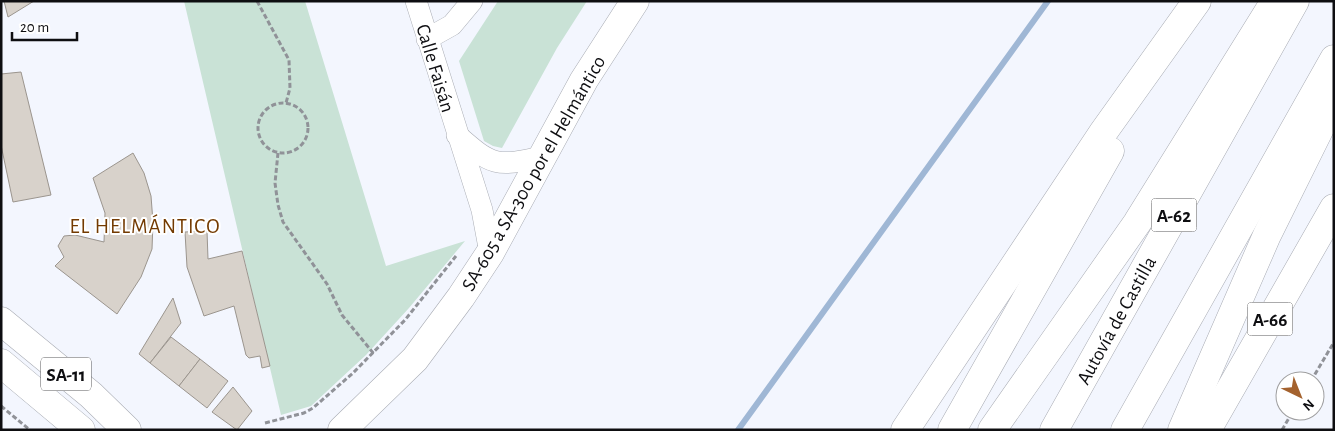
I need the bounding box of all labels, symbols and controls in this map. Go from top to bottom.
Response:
scale bar [12,10,78,42]
text: 20 m [20,20,49,35]
street label: Calle Faisán [412,22,458,115]
street label: SA-605 a SA-300 por el Helmántico [458,53,609,294]
road number: A-62 [1152,198,1196,232]
district label: EL HELMÁNTICO [69,214,221,237]
street label: Autovía de Castilla [1073,253,1160,388]
road number: A-66 [1248,302,1292,336]
road number: SA-11 [41,358,91,390]
north arrow [1275,371,1325,421]
text: N [1300,396,1317,413]

